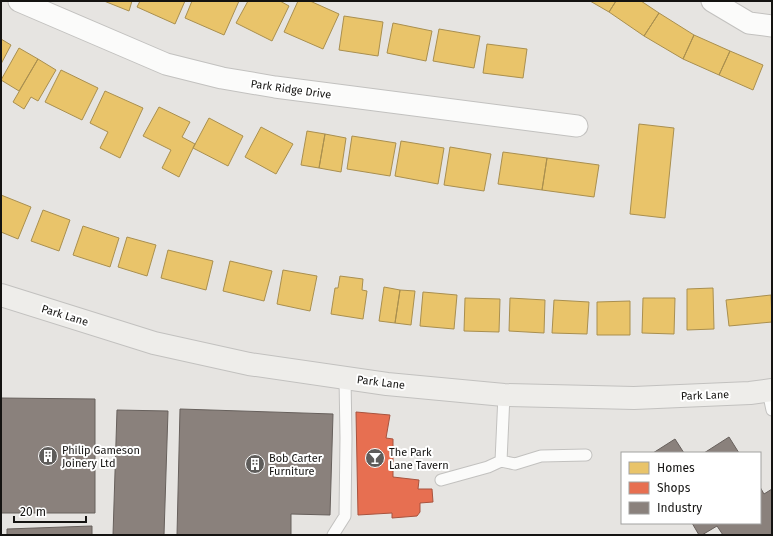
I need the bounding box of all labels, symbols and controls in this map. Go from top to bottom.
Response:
street label: Park Ridge Drive [250,77,332,102]
street label: Park Lane [40,302,90,329]
street label: Park Lane [356,373,406,392]
street label: Park Lane [681,388,729,403]
place label: Philip Gameson Joinery Ltd [62,444,140,470]
building icon: Philip Gameson Joinery Ltd [37,445,59,467]
place label: The Park Lane Tavern [389,446,449,472]
bar icon: The Park Lane Tavern [364,447,386,469]
place label: Bob Carter Furniture [269,452,323,478]
legend [621,452,761,524]
building icon: Bob Carter Furniture [244,453,266,475]
text: Homes [657,461,695,475]
text: Shops [657,481,691,495]
scale bar [14,498,86,524]
text: Industry [657,501,702,515]
text: 20 m [20,505,46,519]

